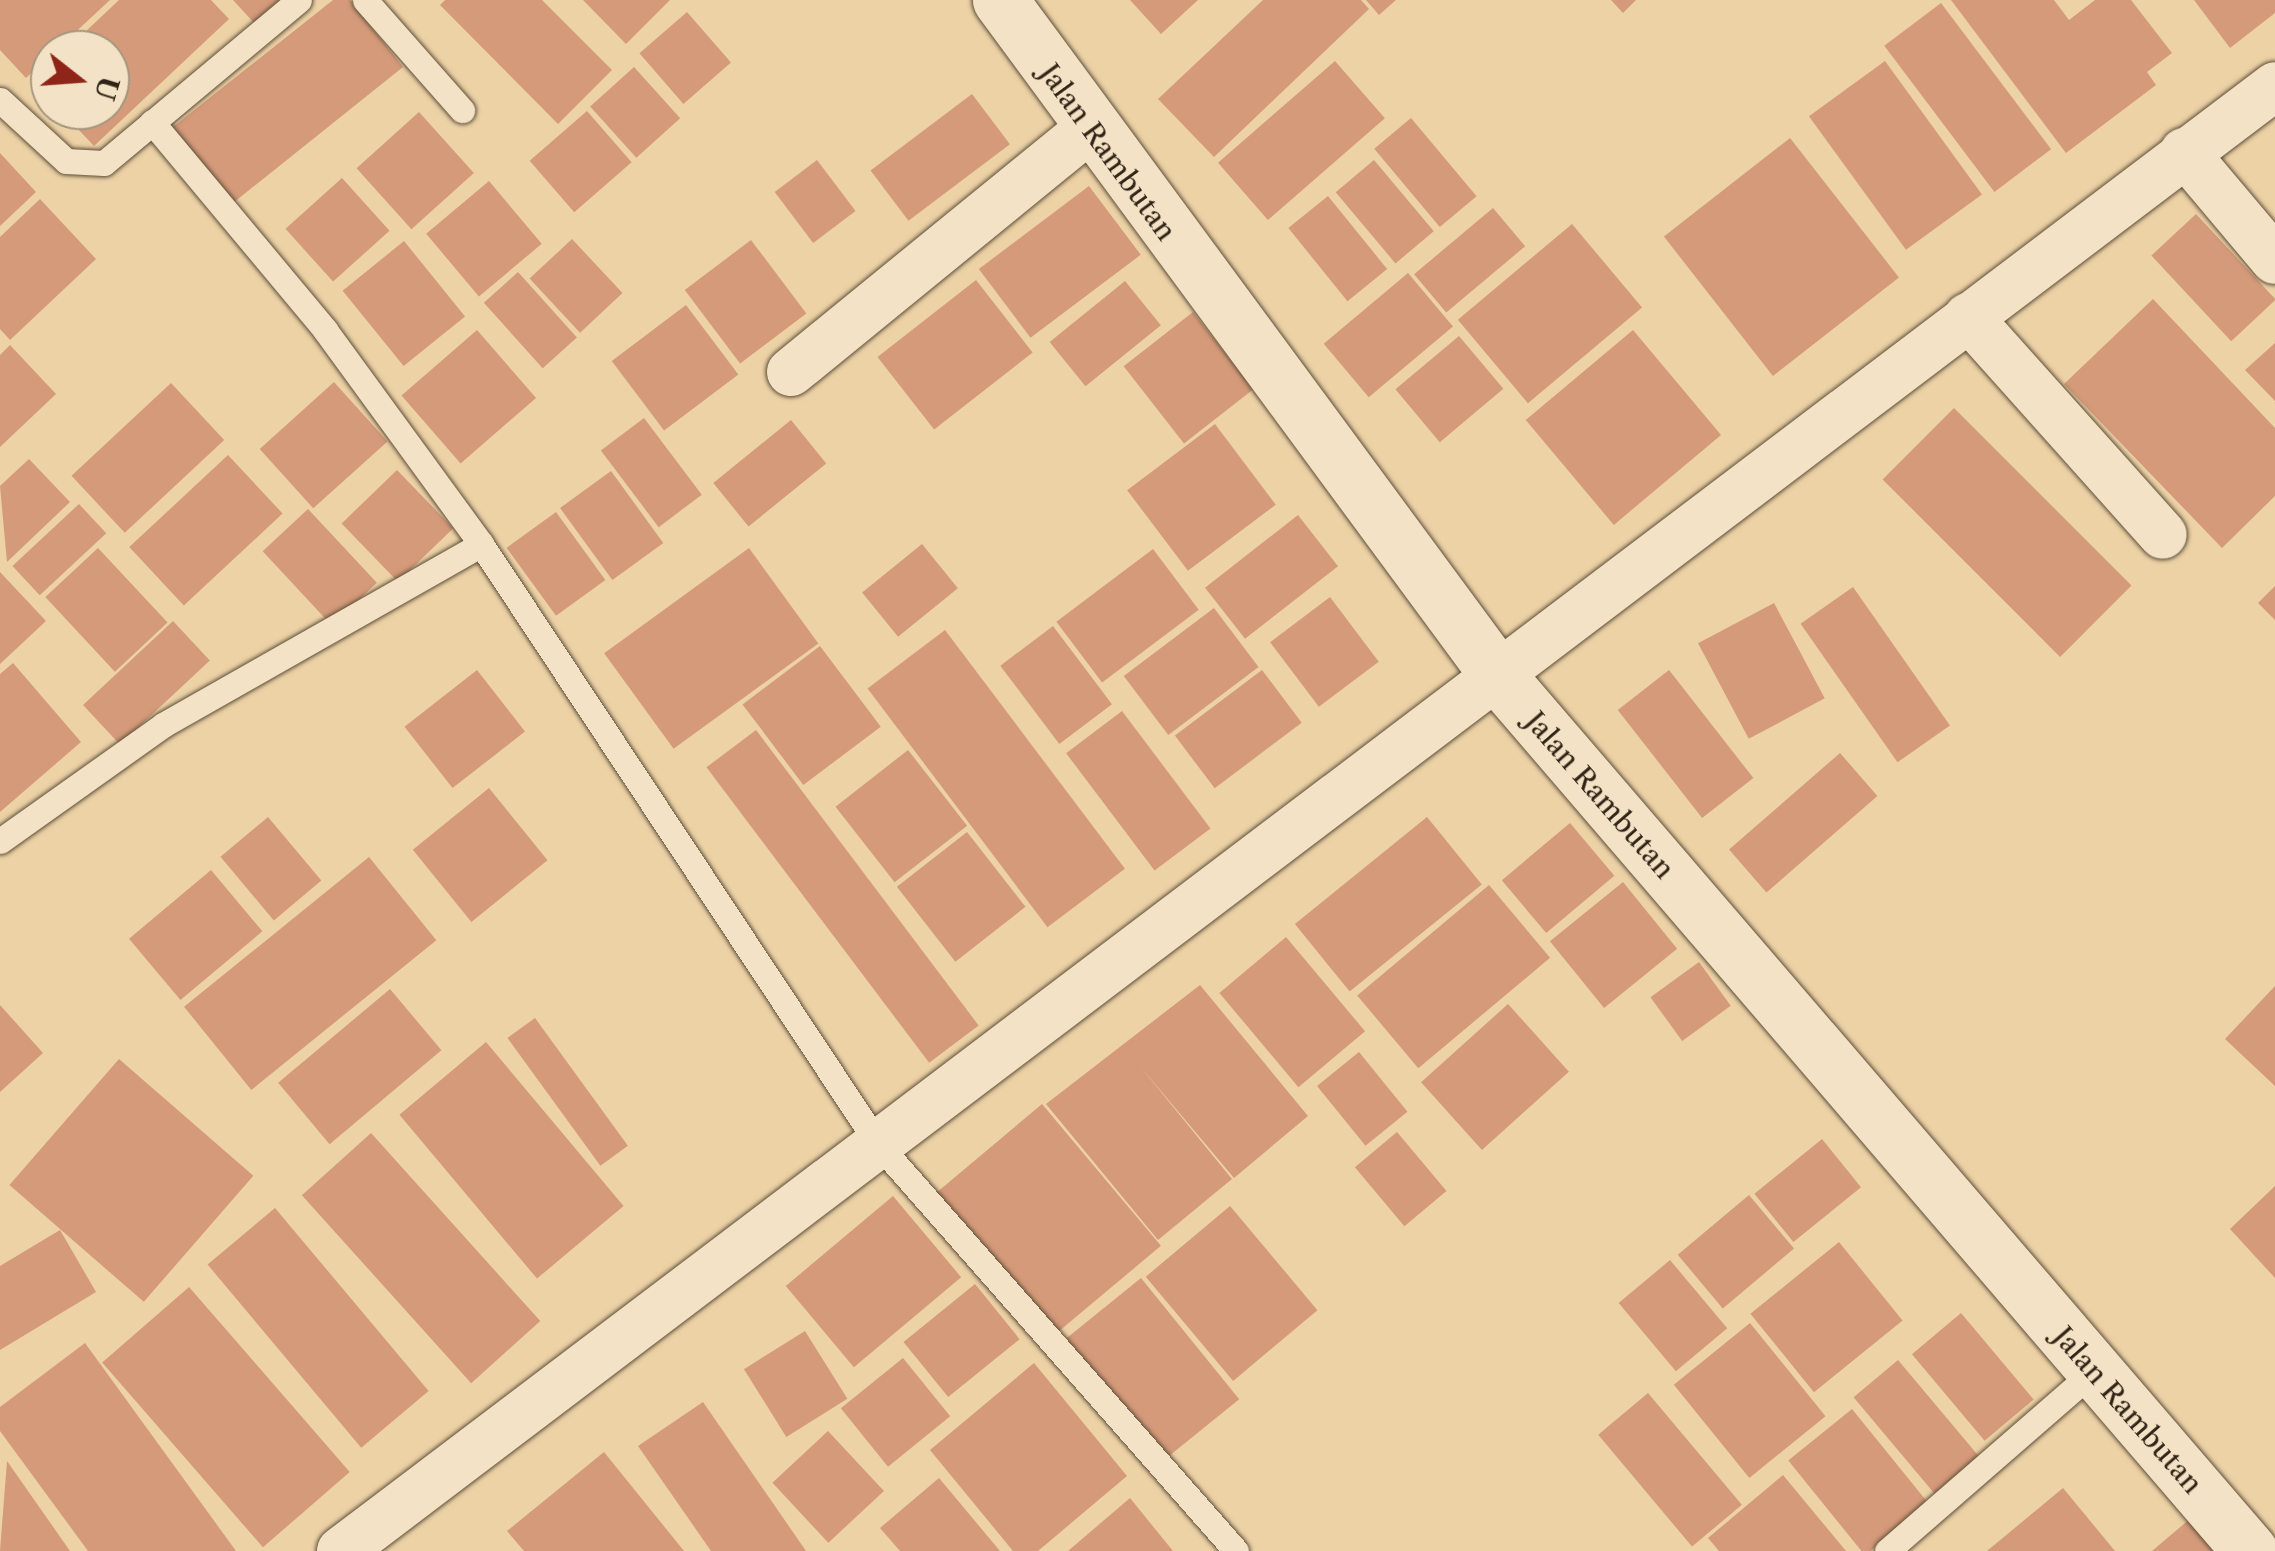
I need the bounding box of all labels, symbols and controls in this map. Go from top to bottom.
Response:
north arrow [30,30,130,130]
street label: Jalan Rambutan [1033,57,1183,247]
text: U [87,72,126,104]
street label: Jalan Rambutan [1518,705,1682,885]
street label: Jalan Rambutan [2046,1320,2210,1500]

